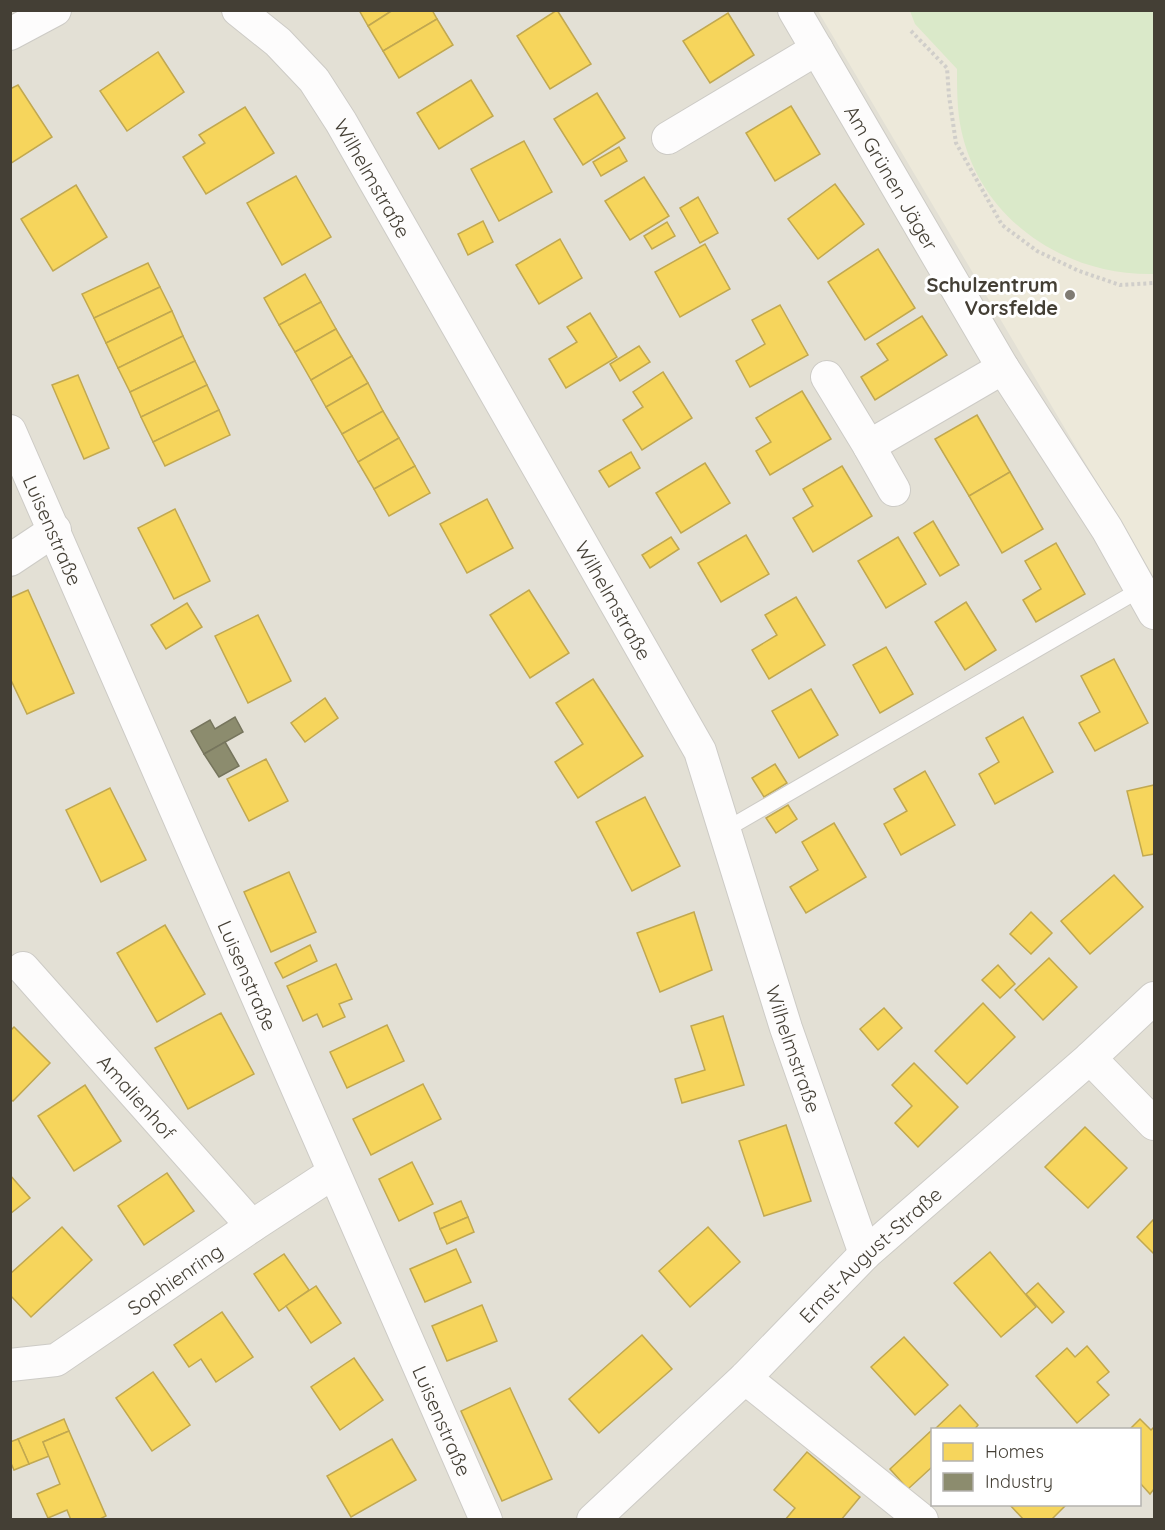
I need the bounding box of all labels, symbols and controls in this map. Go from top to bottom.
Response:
street label: Am Grünen Jäger [840,100,944,255]
street label: Wilhelmstraße [329,114,417,242]
place label: Schulzentrum Vorsfelde [927,272,1058,320]
marker: Schulzentrum Vorsfelde [1063,288,1077,302]
street label: Luisenstraße [18,471,88,589]
street label: Wilhelmstraße [570,536,658,664]
street label: Luisenstraße [213,916,283,1034]
street label: Wilhelmstraße [761,982,827,1116]
street label: Amalienhof [93,1049,182,1144]
street label: Ernst-August-Straße [793,1181,946,1328]
street label: Sophienring [122,1238,227,1320]
street label: Luisenstraße [408,1362,478,1480]
legend [931,1428,1141,1506]
text: Homes [985,1440,1044,1463]
text: Industry [985,1470,1053,1493]

